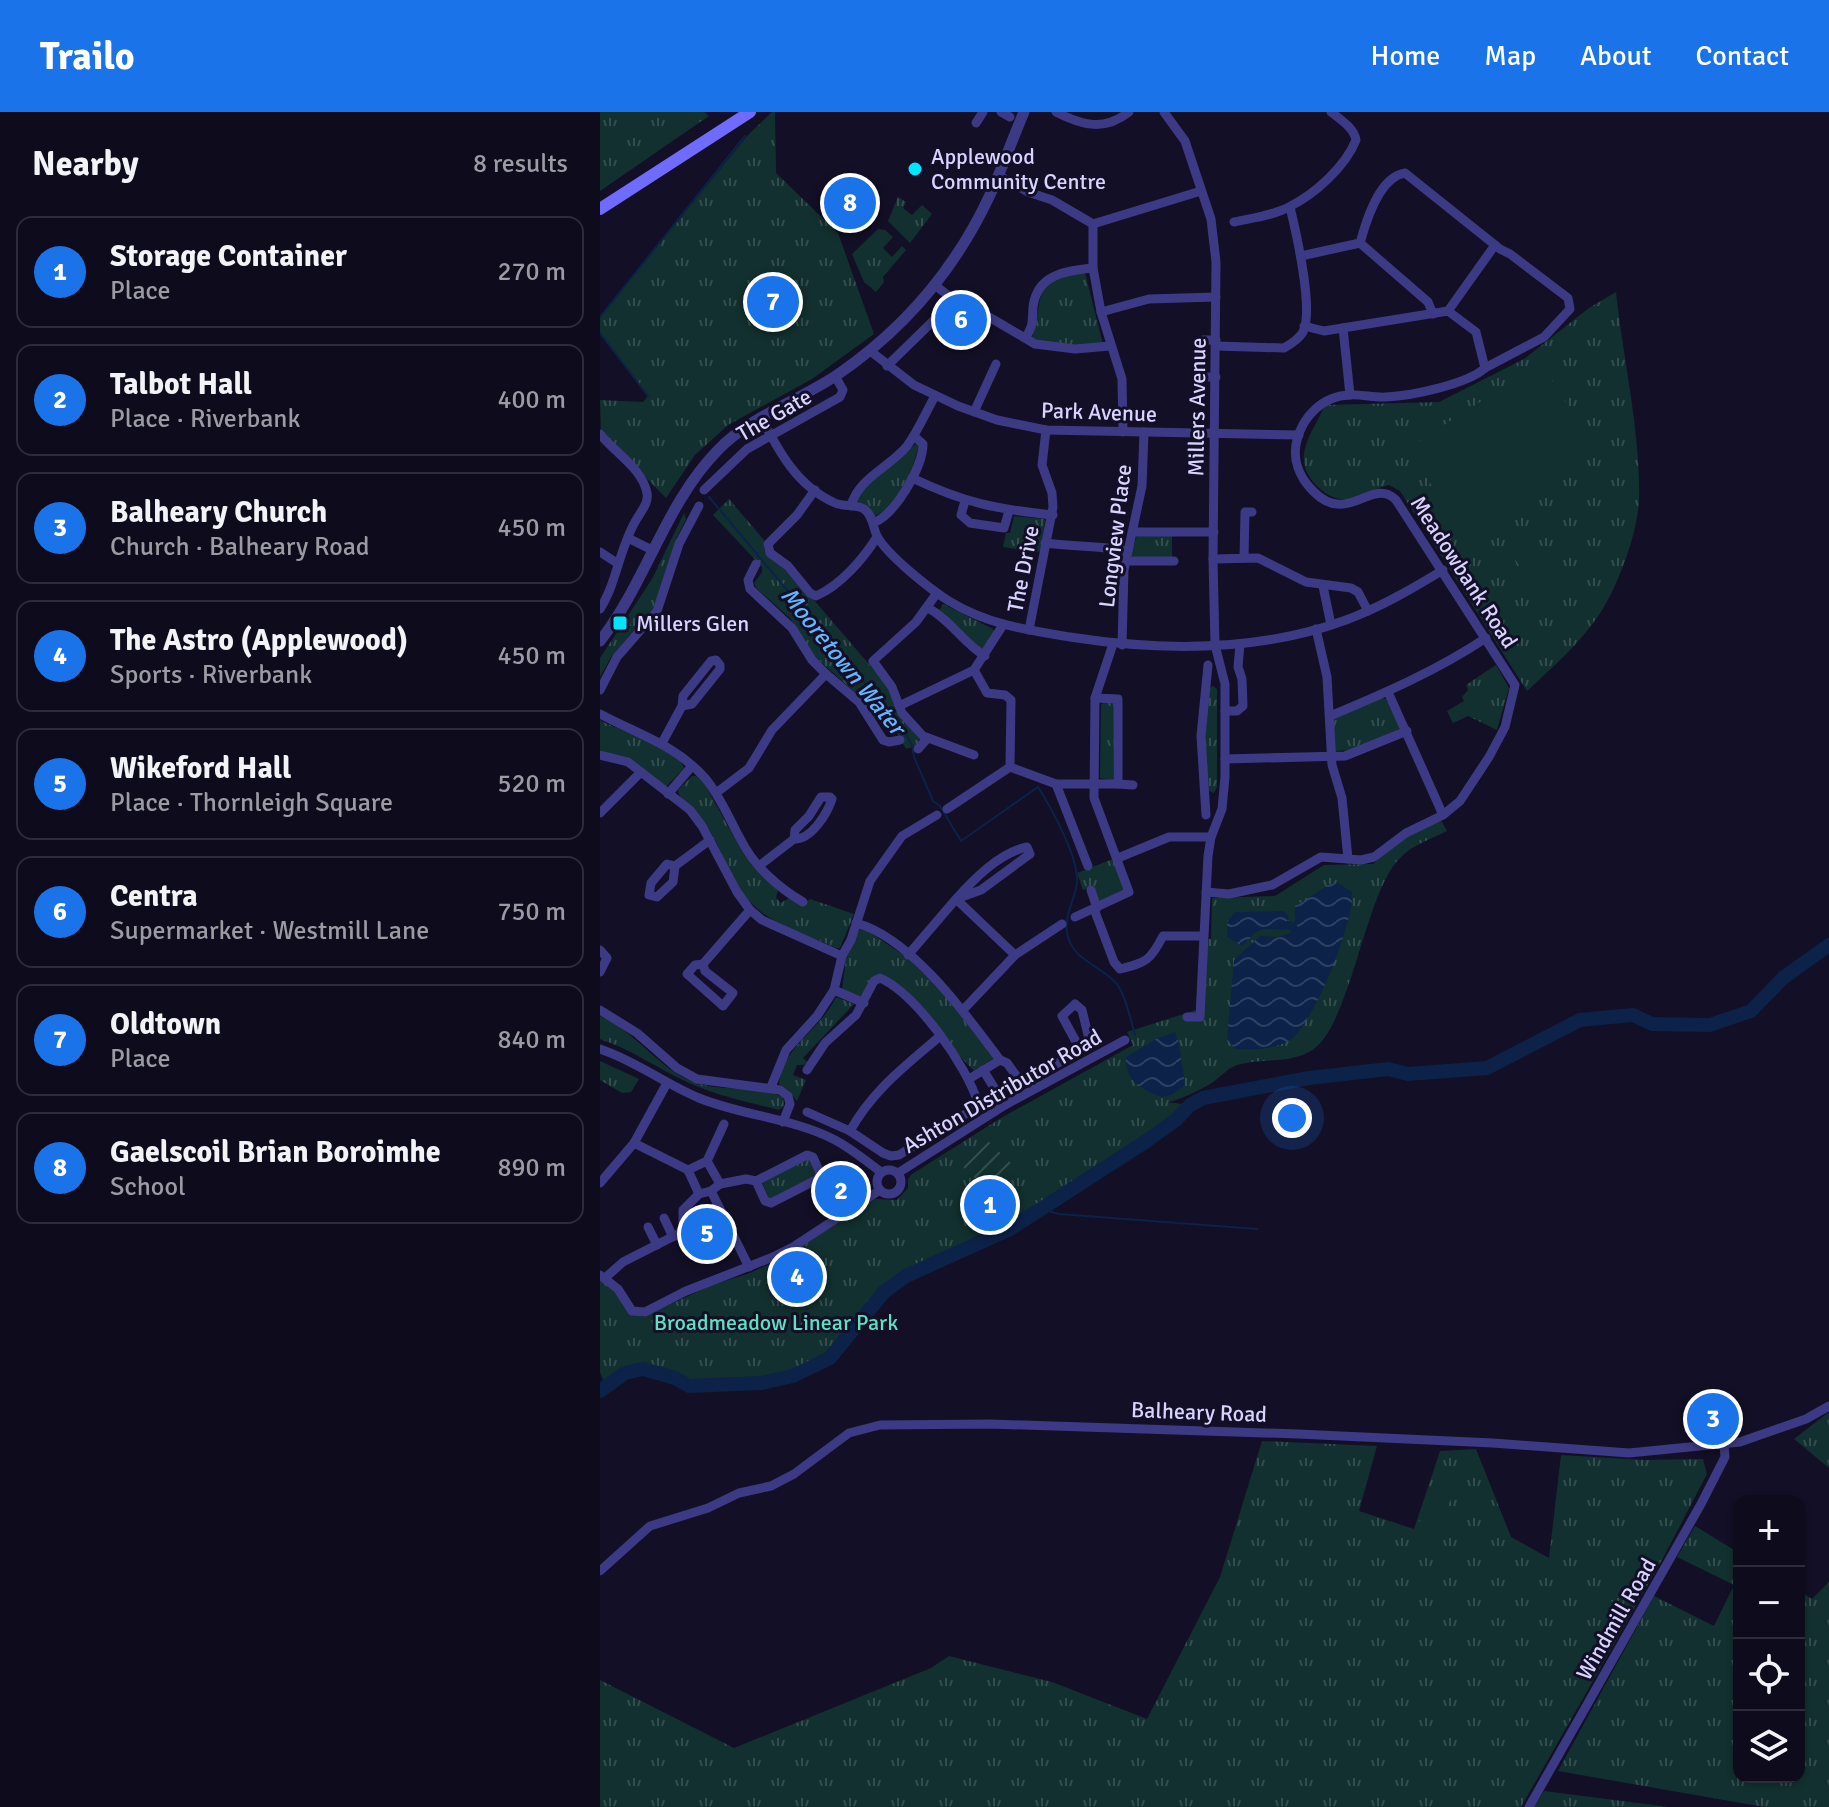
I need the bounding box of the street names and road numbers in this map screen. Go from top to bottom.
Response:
street label: Millers Avenue [1182,337,1212,477]
street label: The Gate [732,383,816,447]
street label: Park Avenue [1041,396,1157,428]
street label: Longview Place [1093,463,1137,609]
street label: Meadowbank Road [1405,491,1523,653]
street label: The Drive [1001,523,1045,615]
street label: Ashton Distributor Road [898,1023,1106,1159]
street label: Balheary Road [1131,1396,1267,1428]
street label: Windmill Road [1570,1553,1662,1685]

